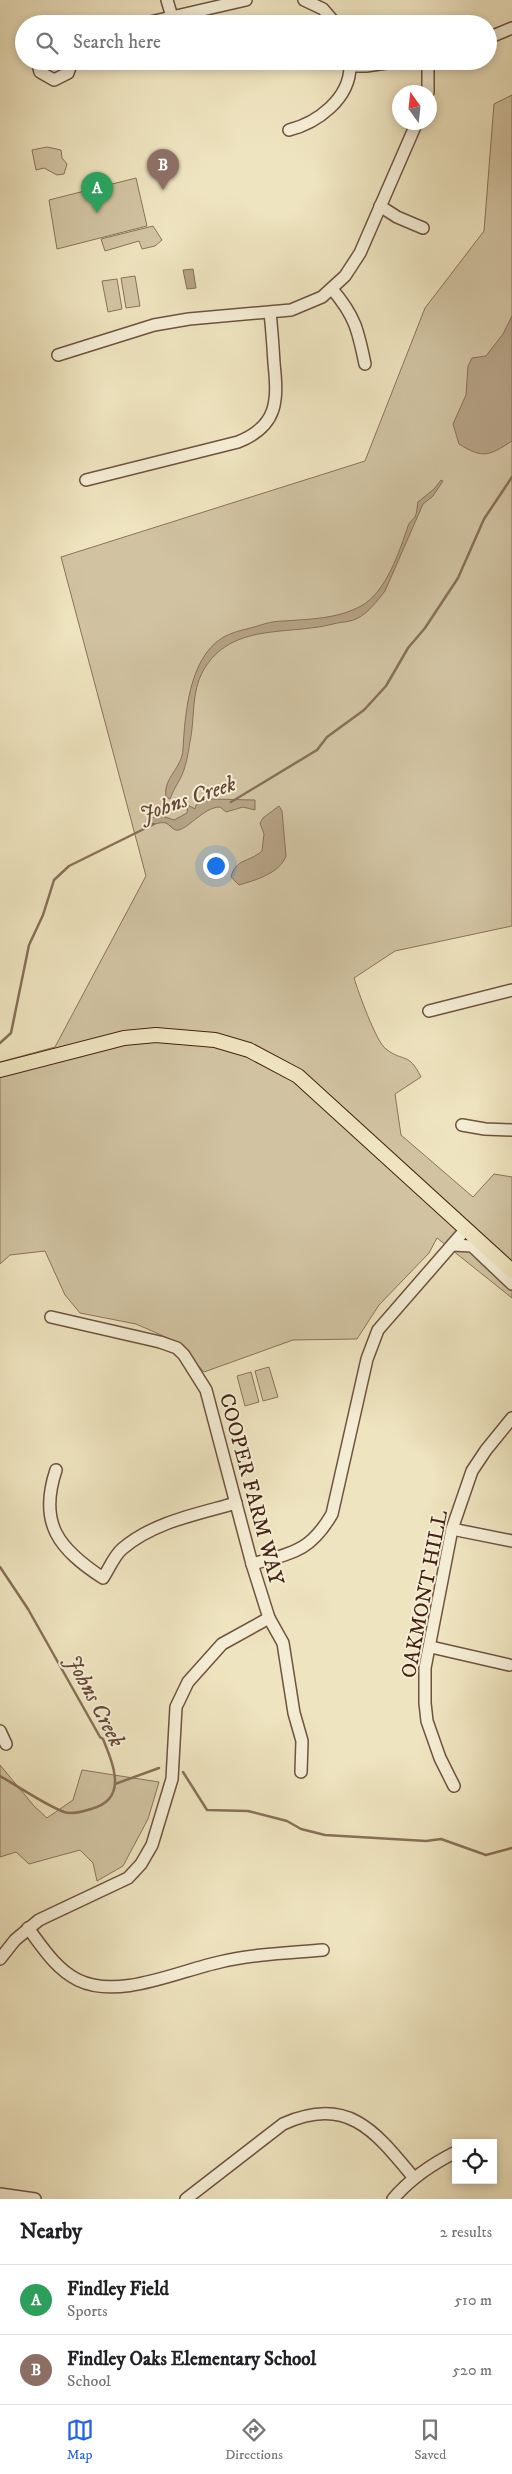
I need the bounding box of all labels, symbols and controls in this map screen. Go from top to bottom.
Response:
search box [15,15,497,70]
icon: search [33,29,61,57]
text: Search here [73,31,161,54]
north arrow [392,85,437,130]
pin: B [147,149,179,190]
pin: A [81,172,113,213]
water label: Johns Creek [135,770,240,829]
your location [203,853,229,879]
street label: COOPER FARM WAY [213,1391,289,1589]
street label: OAKMONT HILL [396,1508,454,1680]
water label: Johns Creek [59,1650,131,1752]
map controls [452,2139,497,2184]
button: locate [452,2139,497,2184]
text: Nearby [20,2219,82,2245]
text: 2 results [440,2222,492,2242]
text: Findley Field [67,2278,169,2301]
text: A [31,2290,41,2310]
text: 510 m [454,2290,492,2310]
text: Sports [67,2301,108,2321]
text: Findley Oaks Elementary School [67,2348,316,2371]
text: B [31,2360,41,2380]
text: 520 m [452,2360,492,2380]
text: School [67,2371,111,2391]
tab: Map [66,2416,94,2464]
tab: Directions [225,2416,283,2464]
tab: Saved [414,2416,446,2464]

